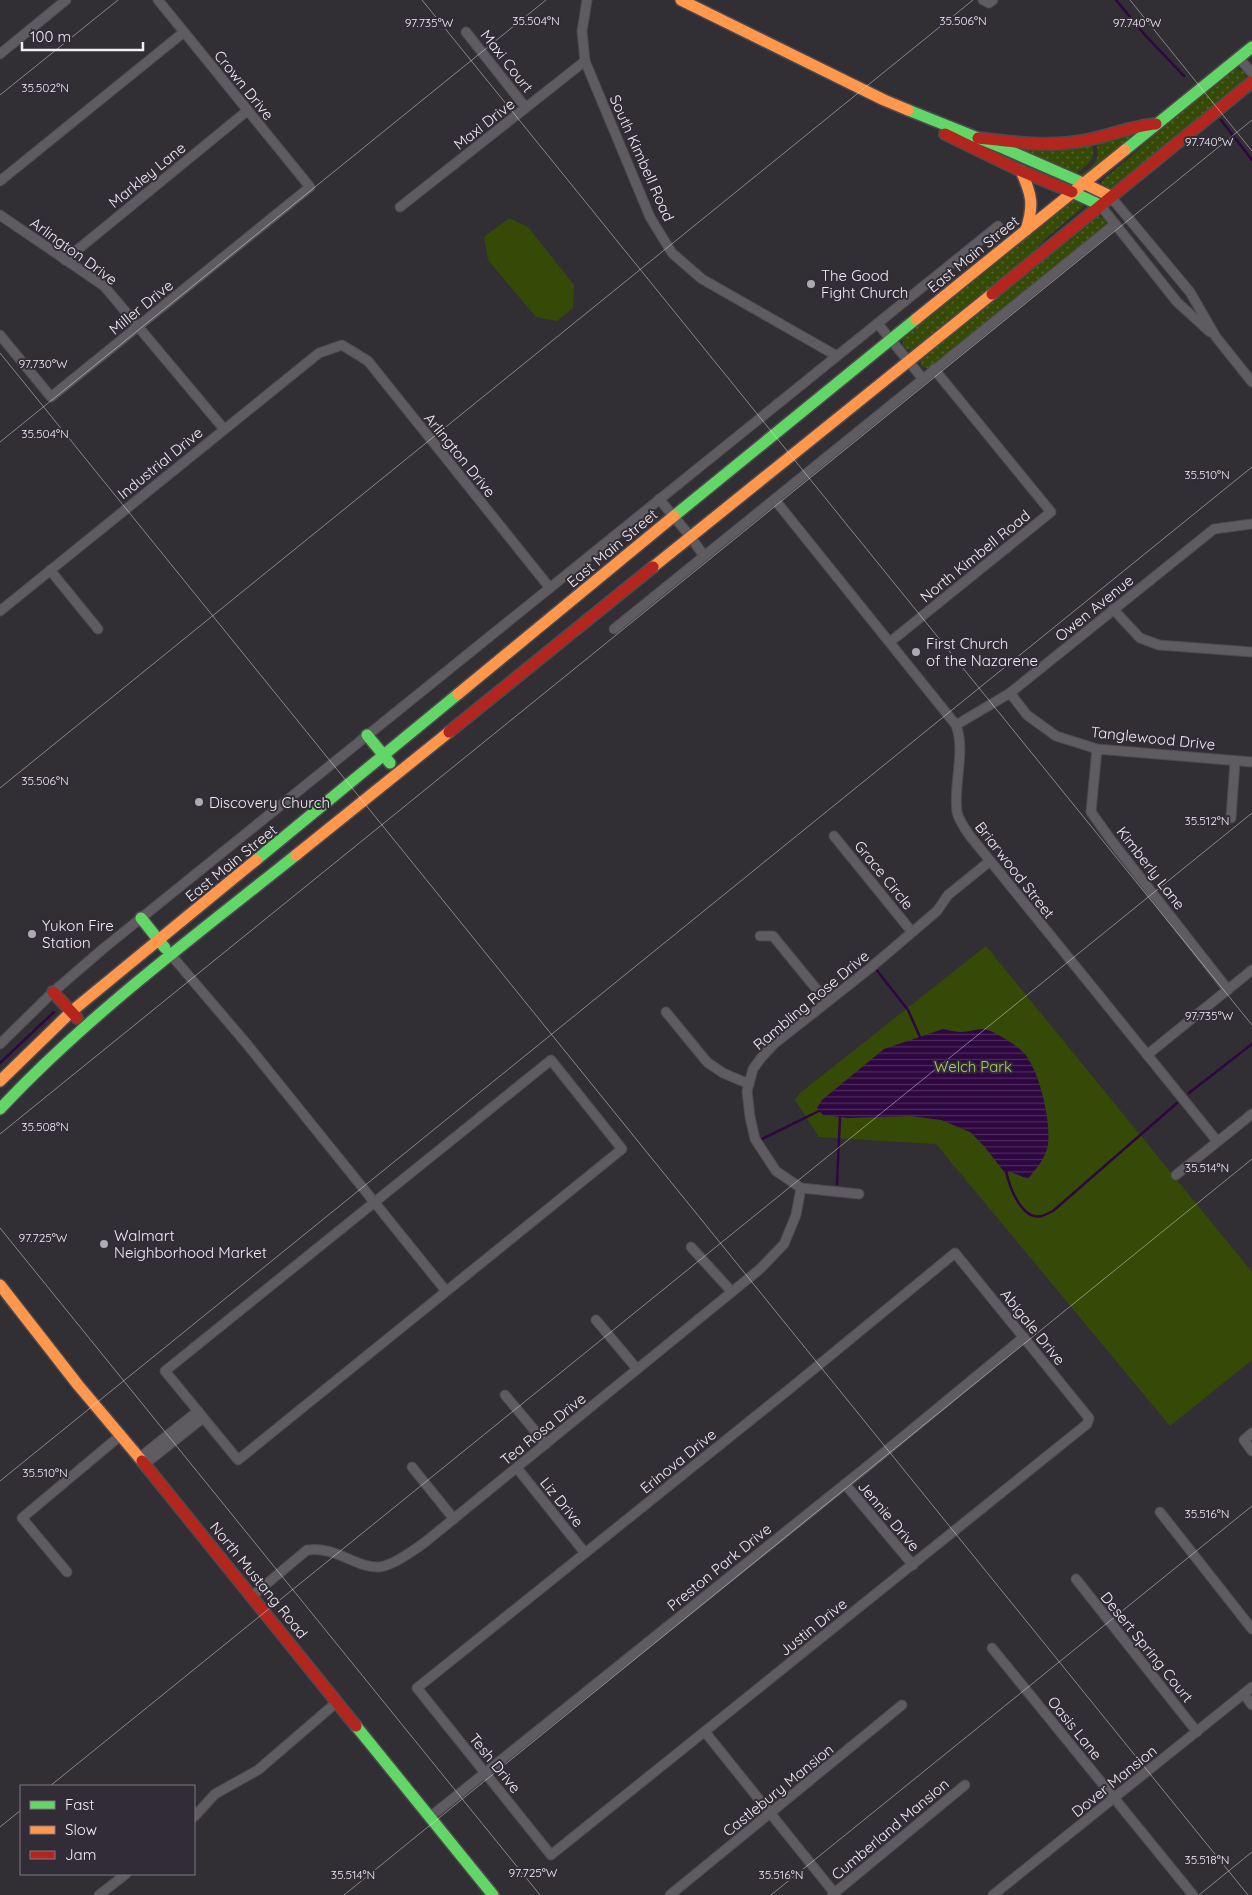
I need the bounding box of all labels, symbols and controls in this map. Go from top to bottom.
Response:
text: 35.504°N [512,13,560,28]
text: 35.506°N [939,13,987,28]
text: 97.735°W [405,15,454,30]
text: 97.740°W [1113,15,1162,30]
scale bar [22,20,144,52]
street label: Maxi Court [477,26,537,96]
text: 100 m [30,27,71,46]
street label: Crown Drive [210,46,278,124]
text: 35.502°N [21,80,69,95]
street label: South Kimbell Road [606,92,678,224]
street label: Maxi Drive [450,94,518,154]
text: 97.740°W [1185,134,1234,149]
street label: Markley Lane [105,138,189,212]
street label: East Main Street [923,211,1023,297]
street label: Arlington Drive [27,213,121,289]
place label: The Good Fight Church [821,266,908,302]
street label: Miller Drive [105,275,177,339]
marker: The Good Fight Church [805,278,817,290]
text: 97.730°W [18,356,68,371]
street label: Arlington Drive [420,409,500,501]
street label: Industrial Drive [114,423,206,503]
text: 35.504°N [21,426,69,441]
text: 35.510°N [1184,467,1230,482]
street label: East Main Street [563,505,661,591]
street label: North Kimbell Road [916,506,1034,606]
street label: Owen Avenue [1051,571,1137,645]
place label: First Church of the Nazarene [926,634,1038,670]
marker: First Church of the Nazarene [910,646,922,658]
street label: Tanglewood Drive [1090,722,1216,754]
text: 35.506°N [21,773,69,788]
place label: Discovery Church [209,793,330,812]
marker: Discovery Church [193,796,205,808]
text: 35.512°N [1184,813,1230,828]
street label: Briarwood Street [971,818,1059,922]
street label: East Main Street [181,820,281,906]
street label: Kimberly Lane [1113,823,1189,913]
street label: Grace Circle [850,837,918,913]
place label: Yukon Fire Station [42,916,114,952]
marker: Yukon Fire Station [26,928,38,940]
street label: Rambling Rose Drive [749,946,873,1054]
text: 97.735°W [1185,1008,1234,1023]
park label: Welch Park [934,1057,1012,1076]
text: 35.508°N [21,1119,69,1134]
text: 35.514°N [1185,1160,1229,1175]
place label: Walmart Neighborhood Market [114,1226,267,1262]
text: 97.725°W [19,1230,68,1245]
marker: Walmart Neighborhood Market [98,1238,110,1250]
street label: Abigale Drive [997,1285,1069,1369]
street label: Tea Rosa Drive [496,1389,590,1469]
street label: Erinova Drive [636,1425,720,1497]
text: 35.510°N [22,1465,68,1480]
street label: Liz Drive [536,1473,588,1531]
street label: Jennie Drive [854,1477,924,1555]
text: 35.516°N [1185,1506,1229,1521]
street label: North Mustang Road [206,1518,312,1642]
street label: Preston Park Drive [663,1519,775,1615]
street label: Desert Spring Court [1097,1588,1197,1706]
street label: Justin Drive [775,1594,851,1660]
street label: Oasis Lane [1044,1692,1106,1764]
street label: Tesh Drive [465,1729,525,1797]
street label: Castlebury Mansion [719,1740,837,1840]
street label: Dover Mansion [1068,1741,1160,1821]
street label: Cumberland Mansion [827,1774,953,1884]
legend [20,1785,195,1875]
text: Fast [65,1795,94,1814]
text: Slow [65,1820,97,1839]
text: Jam [65,1845,96,1864]
text: 35.518°N [1185,1852,1229,1867]
text: 97.725°W [509,1865,558,1880]
text: 35.514°N [331,1867,375,1882]
text: 35.516°N [759,1867,803,1882]

